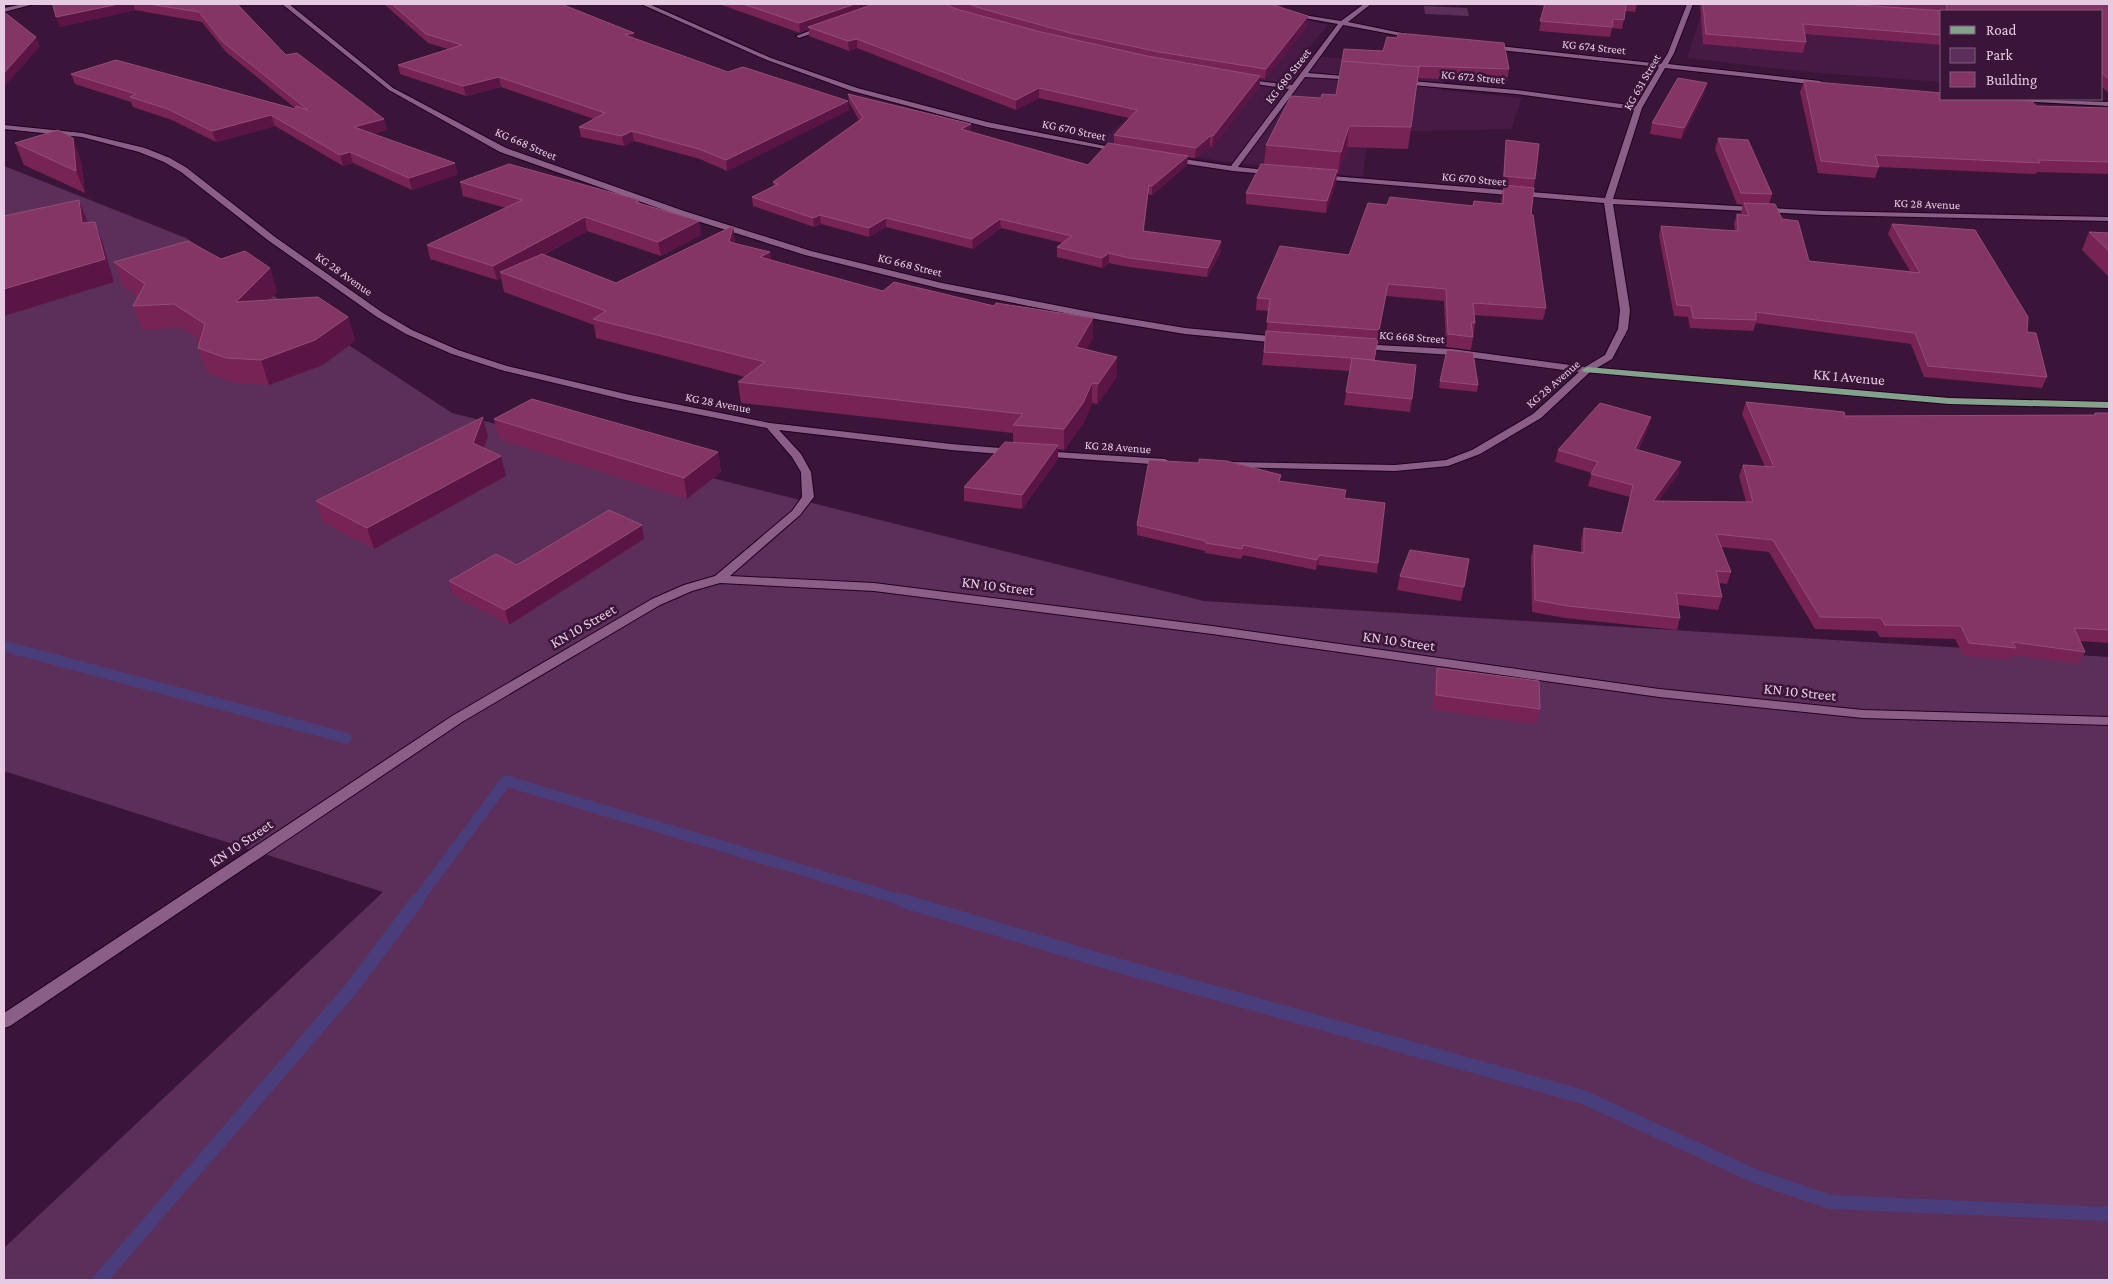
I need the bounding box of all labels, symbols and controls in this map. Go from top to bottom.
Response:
legend [1940,10,2103,100]
text: Road [1986,22,2017,38]
street label: KG 674 Street [1562,37,1628,57]
street label: KG 680 Street [1262,45,1315,106]
text: Park [1986,47,2013,63]
street label: KG 631 Street [1620,51,1664,112]
street label: KG 672 Street [1441,67,1506,87]
text: Building [1986,72,2037,89]
street label: KG 670 Street [1041,116,1108,144]
street label: KG 668 Street [493,125,560,164]
street label: KG 670 Street [1441,169,1508,189]
street label: KG 28 Avenue [1894,196,1960,212]
street label: KG 28 Avenue [313,249,375,299]
street label: KG 668 Street [876,250,945,280]
street label: KG 668 Street [1379,328,1446,346]
street label: KG 28 Avenue [1523,357,1583,411]
street label: KK 1 Avenue [1812,366,1886,388]
street label: KG 28 Avenue [684,390,752,416]
street label: KG 28 Avenue [1084,438,1152,456]
street label: KN 10 Street [961,574,1036,598]
street label: KN 10 Street [548,600,619,651]
street label: KN 10 Street [1362,628,1437,654]
street label: KN 10 Street [1763,680,1838,704]
street label: KN 10 Street [206,815,276,870]

